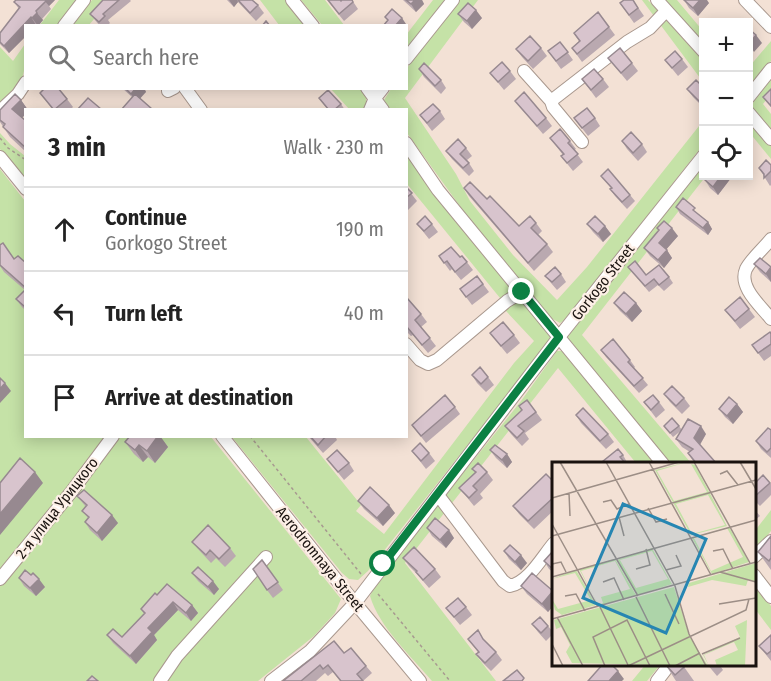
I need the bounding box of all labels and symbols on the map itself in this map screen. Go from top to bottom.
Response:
street label: Gorkogo Street [568,240,638,324]
route end [508,278,534,304]
street label: 2-я улица Урицкого [12,454,102,562]
inset map [552,462,756,666]
street label: Aerodromnaya Street [272,503,368,615]
route start [369,550,395,576]

